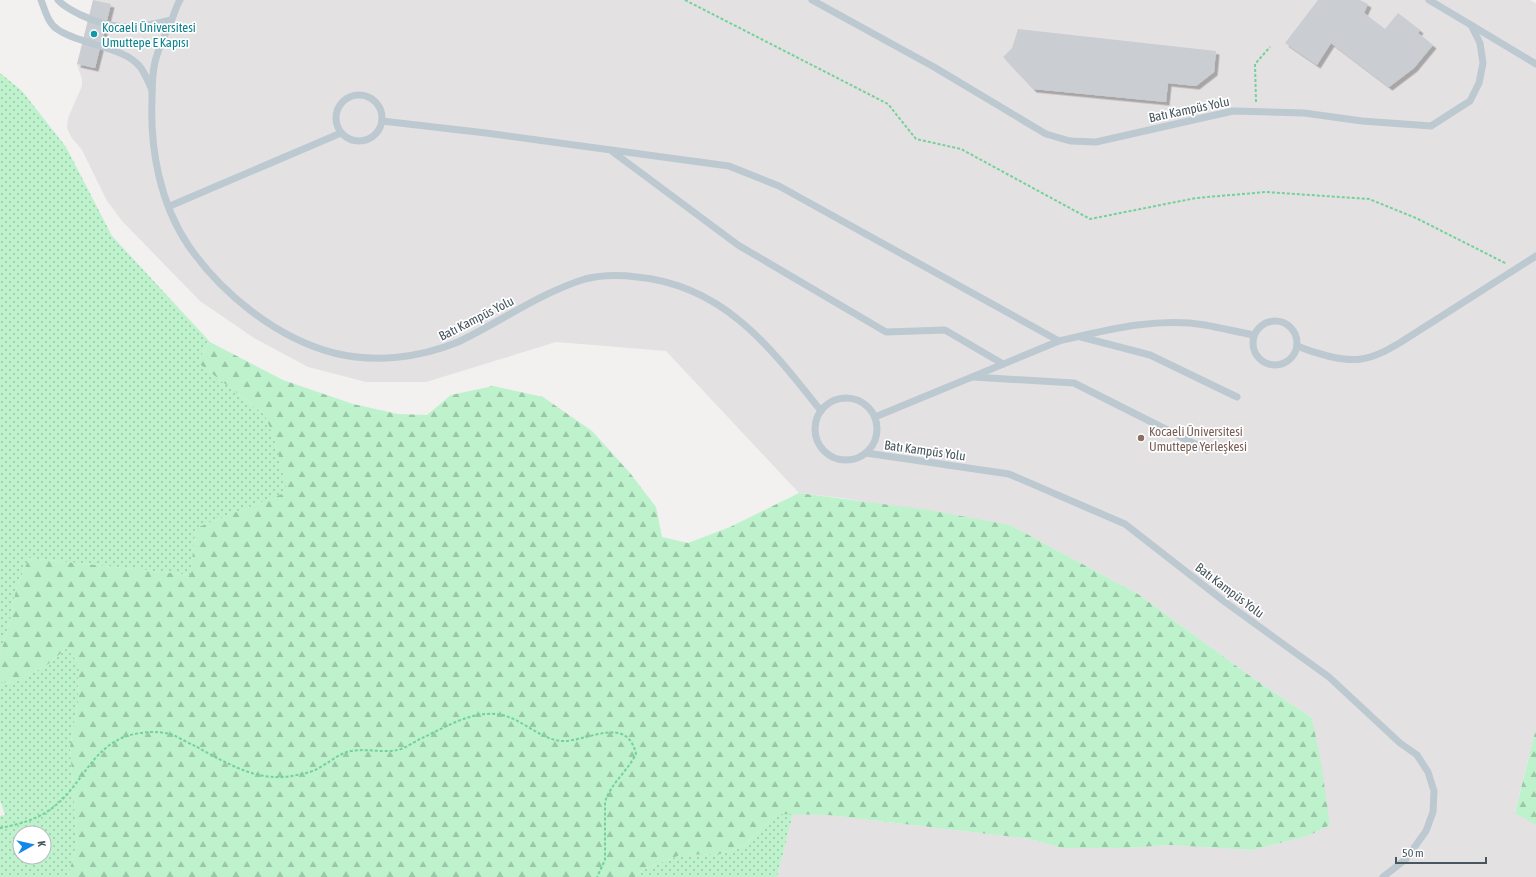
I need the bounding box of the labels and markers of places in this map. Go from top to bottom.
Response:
place label: Kocaeli Üniversitesi Umuttepe E Kapısı [102,20,196,50]
marker: Kocaeli Üniversitesi Umuttepe E Kapısı [89,29,99,39]
place label: Kocaeli Üniversitesi Umuttepe Yerleşkesi [1149,424,1247,454]
marker: Kocaeli Üniversitesi Umuttepe Yerleşkesi [1136,433,1146,443]

